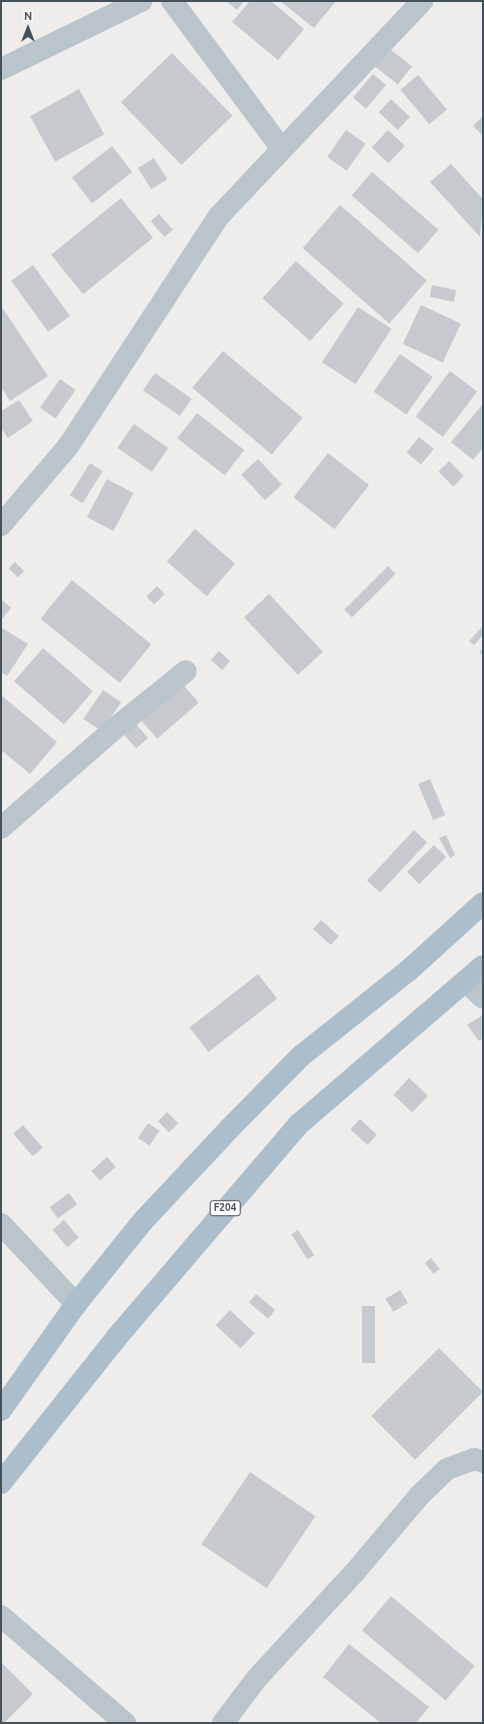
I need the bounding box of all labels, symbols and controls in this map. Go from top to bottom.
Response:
north arrow [8,8,48,48]
text: N [24,10,32,22]
road number: F204 [209,1200,241,1216]

